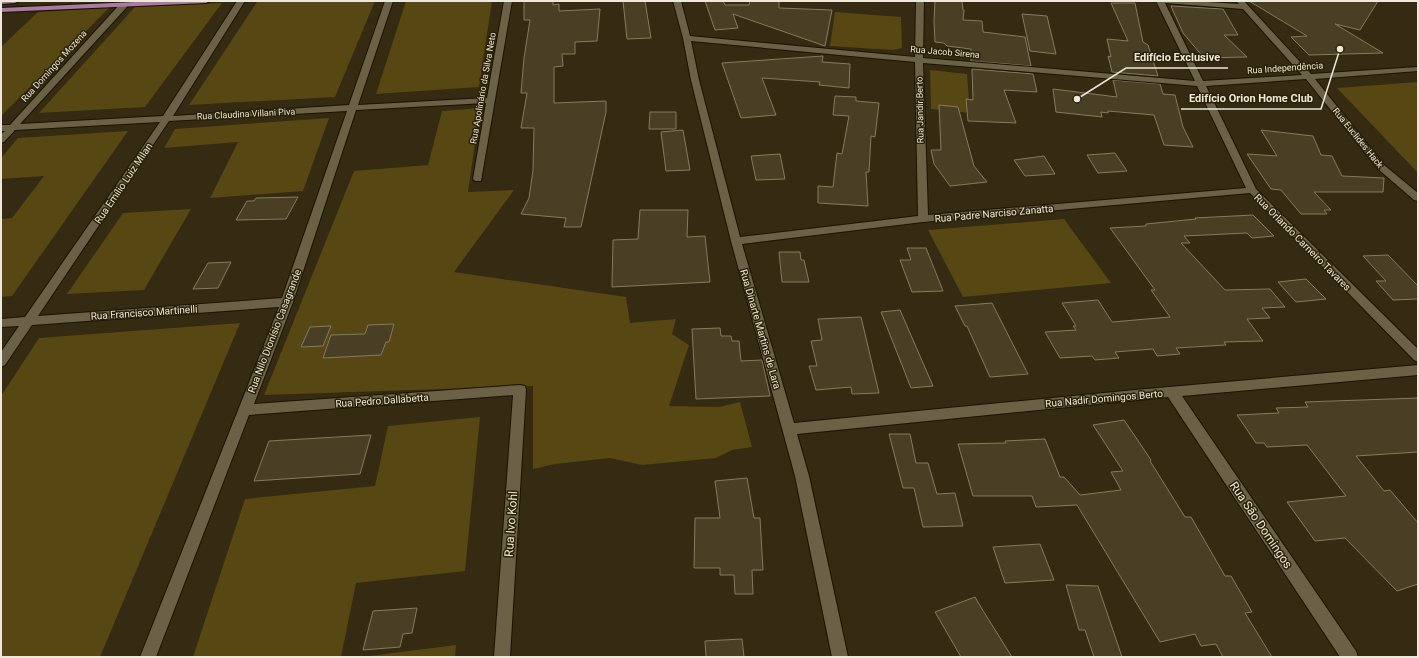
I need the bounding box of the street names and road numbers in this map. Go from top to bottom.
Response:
street label: Rua Domingos Mozena [19,28,89,104]
street label: Rua Apolinário da Silva Neto [468,31,498,145]
street label: Rua Jacob Sirena [910,44,980,60]
street label: Rua Independência [1247,60,1324,76]
street label: Rua Jandir Berto [914,77,926,143]
street label: Rua Claudina Villani Piva [197,106,296,122]
street label: Rua Euclides Hack [1331,106,1385,170]
street label: Rua Emílio Luiz Milan [92,141,154,226]
street label: Rua Orlando Carneiro Tavares [1252,192,1353,293]
street label: Rua Padre Narciso Zanatta [934,203,1054,224]
street label: Rua Nilo Dionísio Casagrande [246,268,303,395]
street label: Rua Dinarte Martins de Lara [738,268,783,390]
street label: Rua Francisco Martinelli [90,303,198,322]
street label: Rua Nadir Domingos Berto [1045,388,1164,409]
street label: Rua Pedro Dallabetta [335,392,429,409]
street label: Rua São Domingos [1227,479,1295,571]
street label: Rua Ivo Kohl [502,491,520,557]

